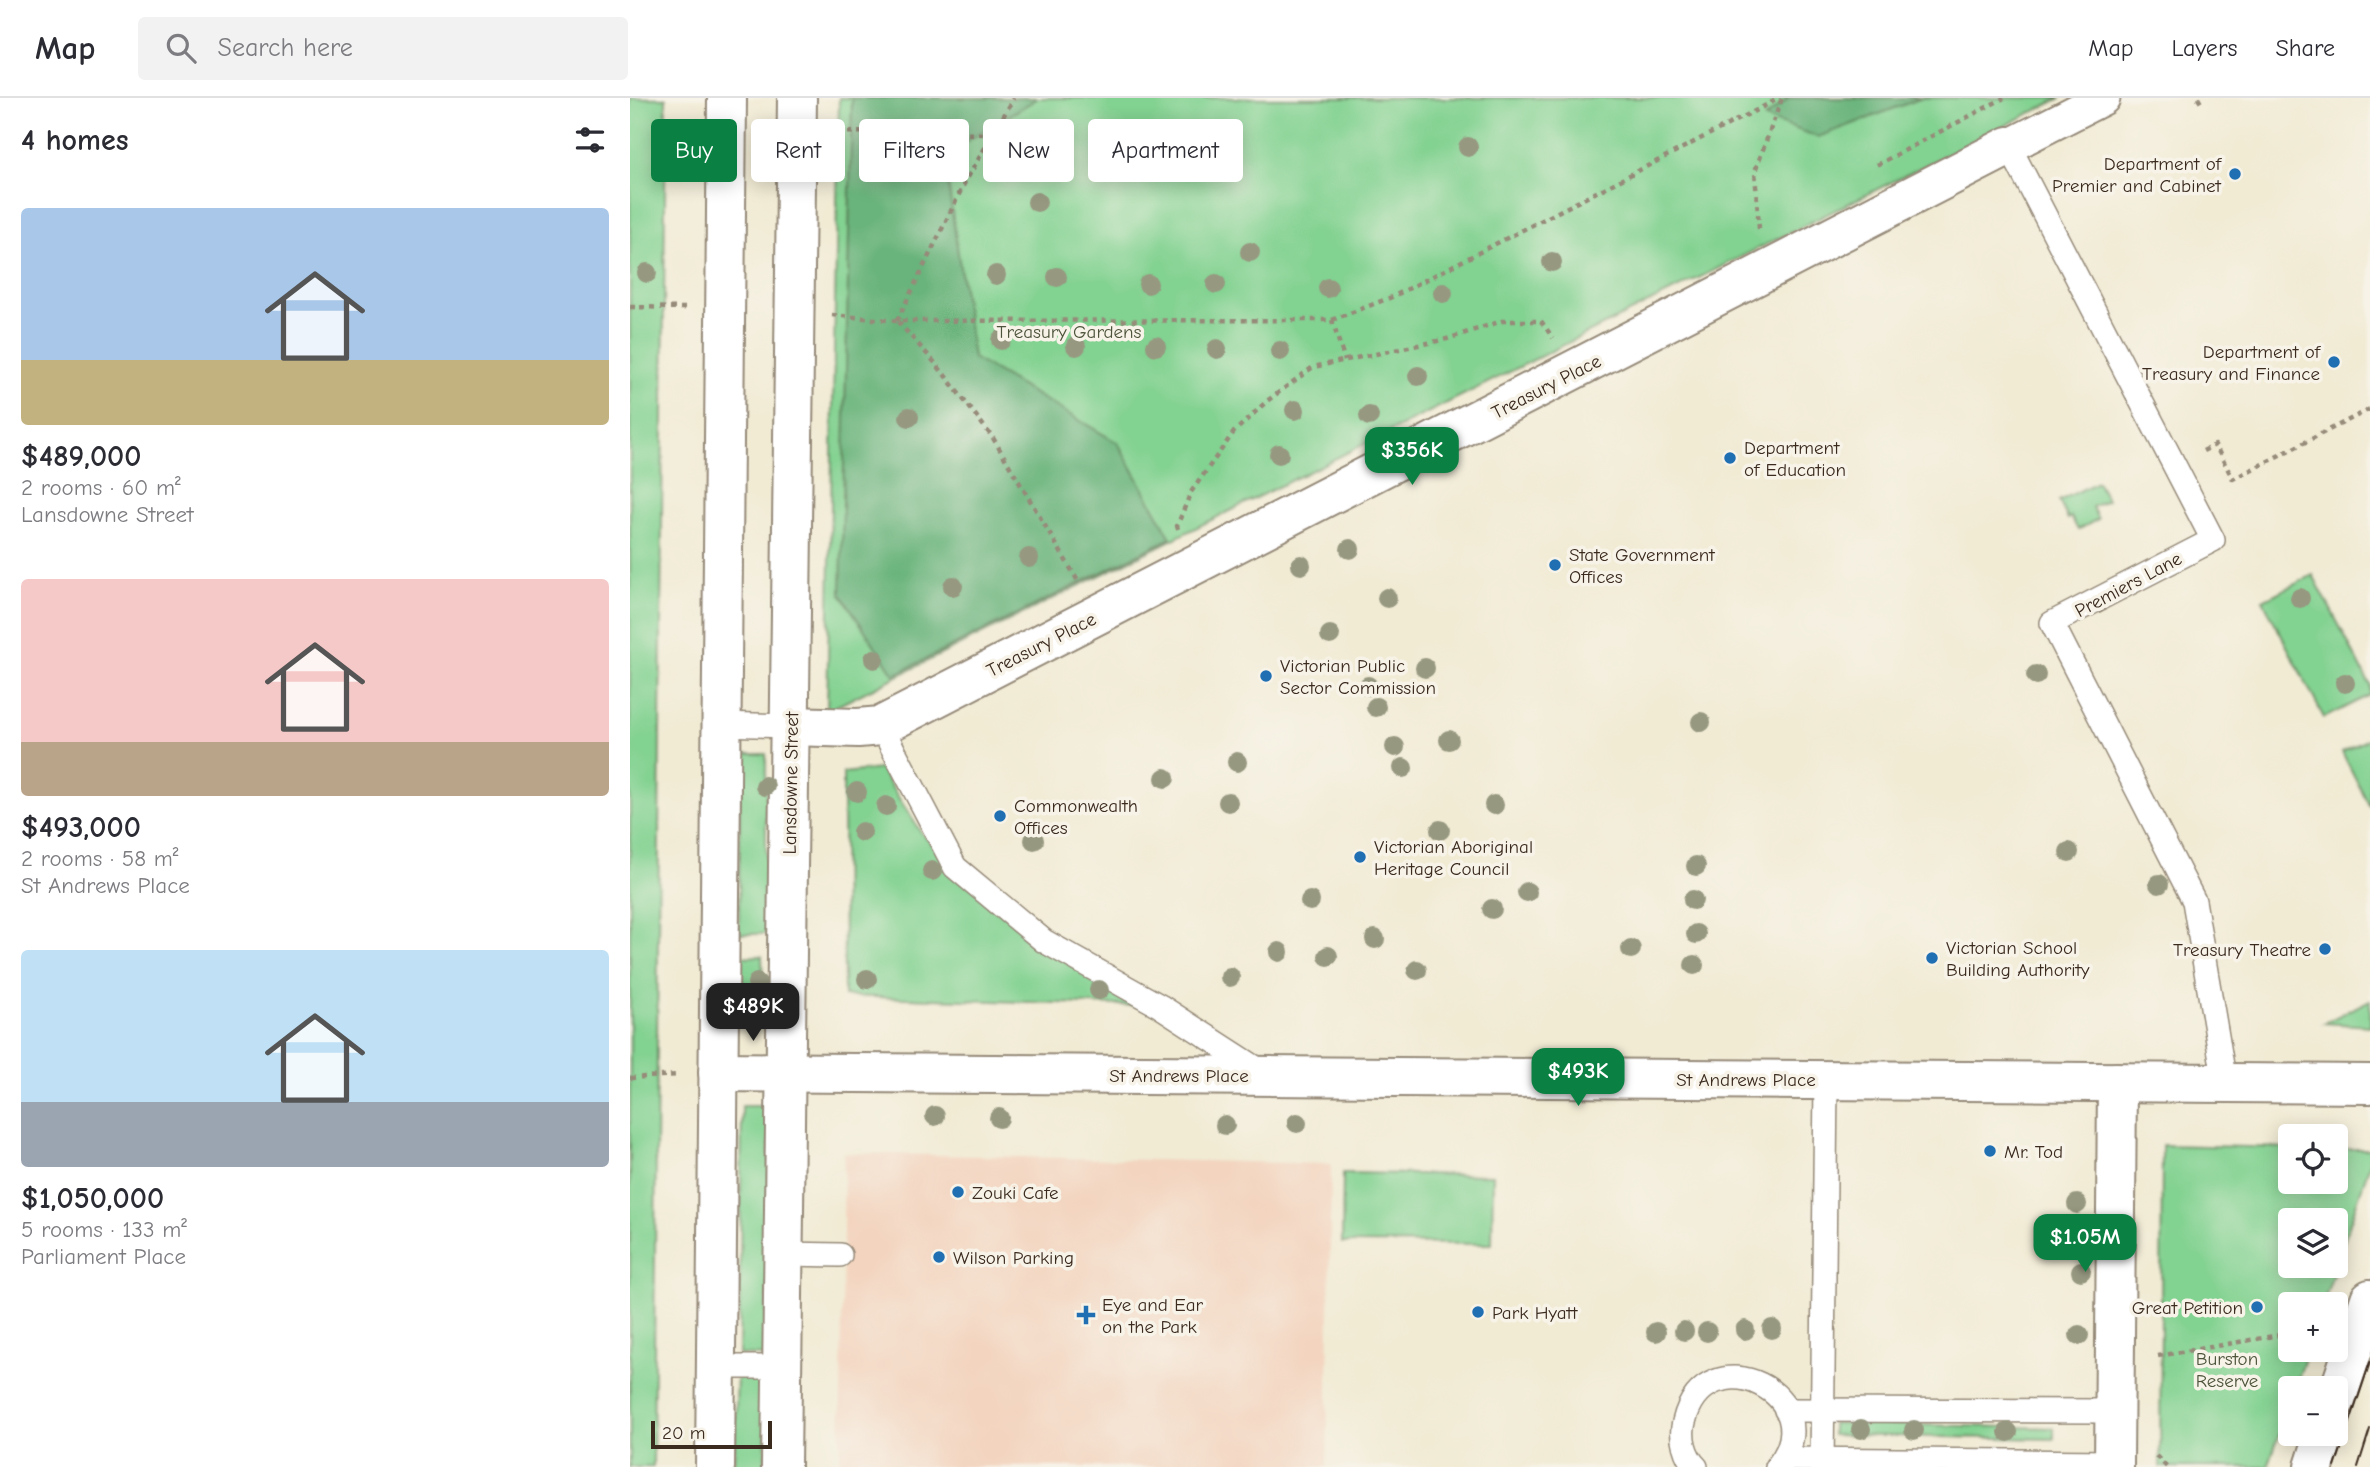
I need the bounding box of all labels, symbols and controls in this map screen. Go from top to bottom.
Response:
search box [138,17,628,80]
text: Map [35,29,96,67]
icon: search [162,29,200,67]
text: Search here [218,33,353,63]
text: Map [2088,34,2134,62]
text: Layers [2172,34,2237,62]
text: Share [2275,34,2335,62]
chip: Buy [651,119,737,182]
chip: Rent [751,119,845,182]
chip: Filters [859,119,969,182]
chip: New [983,119,1074,182]
chip: Apartment [1088,119,1243,182]
icon: filters [571,121,609,159]
text: 4 homes [21,123,128,158]
place label: Department of Premier and Cabinet [2052,153,2223,197]
marker: Department of Premier and Cabinet [2227,166,2243,182]
icon: home [252,253,378,379]
park label: Treasury Gardens [997,321,1141,343]
place label: Department of Treasury and Finance [2142,341,2322,385]
street label: Treasury Place [1488,350,1605,424]
marker: Department of Treasury and Finance [2326,354,2342,370]
pin: $356K [1363,428,1461,487]
text: $356K [1381,436,1443,463]
place label: Department of Education [1744,437,1846,481]
text: $489,000 [21,439,141,474]
marker: Department of Education [1722,450,1738,466]
text: 2 rooms · 60 m² [21,474,181,501]
text: Lansdowne Street [21,501,194,528]
place label: State Government Offices [1569,544,1715,588]
street label: Premiers Lane [2071,548,2186,622]
marker: State Government Offices [1547,557,1563,573]
street label: Treasury Place [983,608,1100,682]
icon: home [252,624,378,750]
place label: Victorian Public Sector Commission [1280,655,1436,699]
marker: Victorian Public Sector Commission [1258,668,1274,684]
street label: Lansdowne Street [779,711,803,855]
place label: Commonwealth Offices [1014,795,1138,839]
marker: Commonwealth Offices [992,808,1008,824]
text: $493,000 [21,810,141,845]
place label: Victorian Aboriginal Heritage Council [1374,836,1533,880]
text: 2 rooms · 58 m² [21,845,179,872]
marker: Victorian Aboriginal Heritage Council [1352,849,1368,865]
text: St Andrews Place [21,872,190,899]
place label: Victorian School Building Authority [1946,937,2090,981]
place label: Treasury Theatre [2173,939,2311,961]
marker: Treasury Theatre [2317,941,2333,957]
marker: Victorian School Building Authority [1924,950,1940,966]
pin: $489K [704,984,802,1043]
text: $489K [722,992,784,1019]
icon: home [252,995,378,1121]
pin: $493K [1529,1048,1627,1108]
text: $493K [1548,1057,1608,1084]
street label: St Andrews Place [1109,1065,1249,1087]
street label: St Andrews Place [1676,1069,1816,1091]
map controls [2278,1124,2348,1446]
button: locate [2278,1124,2348,1194]
place label: Mr. Tod [2004,1141,2063,1163]
marker: Mr. Tod [1982,1143,1998,1159]
text: $1,050,000 [21,1181,164,1216]
place label: Zouki Cafe [972,1182,1059,1204]
marker: Zouki Cafe [950,1184,966,1200]
button: layers [2278,1208,2348,1278]
pin: $1.05M [2028,1214,2142,1274]
text: 5 rooms · 133 m² [21,1216,187,1243]
text: $1.05M [2050,1223,2120,1250]
text: Parliament Place [21,1243,186,1270]
place label: Wilson Parking [953,1247,1074,1269]
marker: Wilson Parking [931,1249,947,1265]
button: + [2278,1292,2348,1362]
place label: Eye and Ear on the Park [1102,1294,1204,1338]
place label: Great Petition [2132,1297,2243,1319]
marker: Great Petition [2249,1299,2265,1315]
place label: Park Hyatt [1492,1302,1578,1324]
marker: Park Hyatt [1470,1304,1486,1320]
marker: Eye and Ear on the Park [1076,1305,1096,1325]
park label: Burston Reserve [2196,1348,2258,1392]
button: − [2278,1376,2348,1446]
scale bar [651,1418,772,1450]
text: 20 m [662,1422,706,1444]

